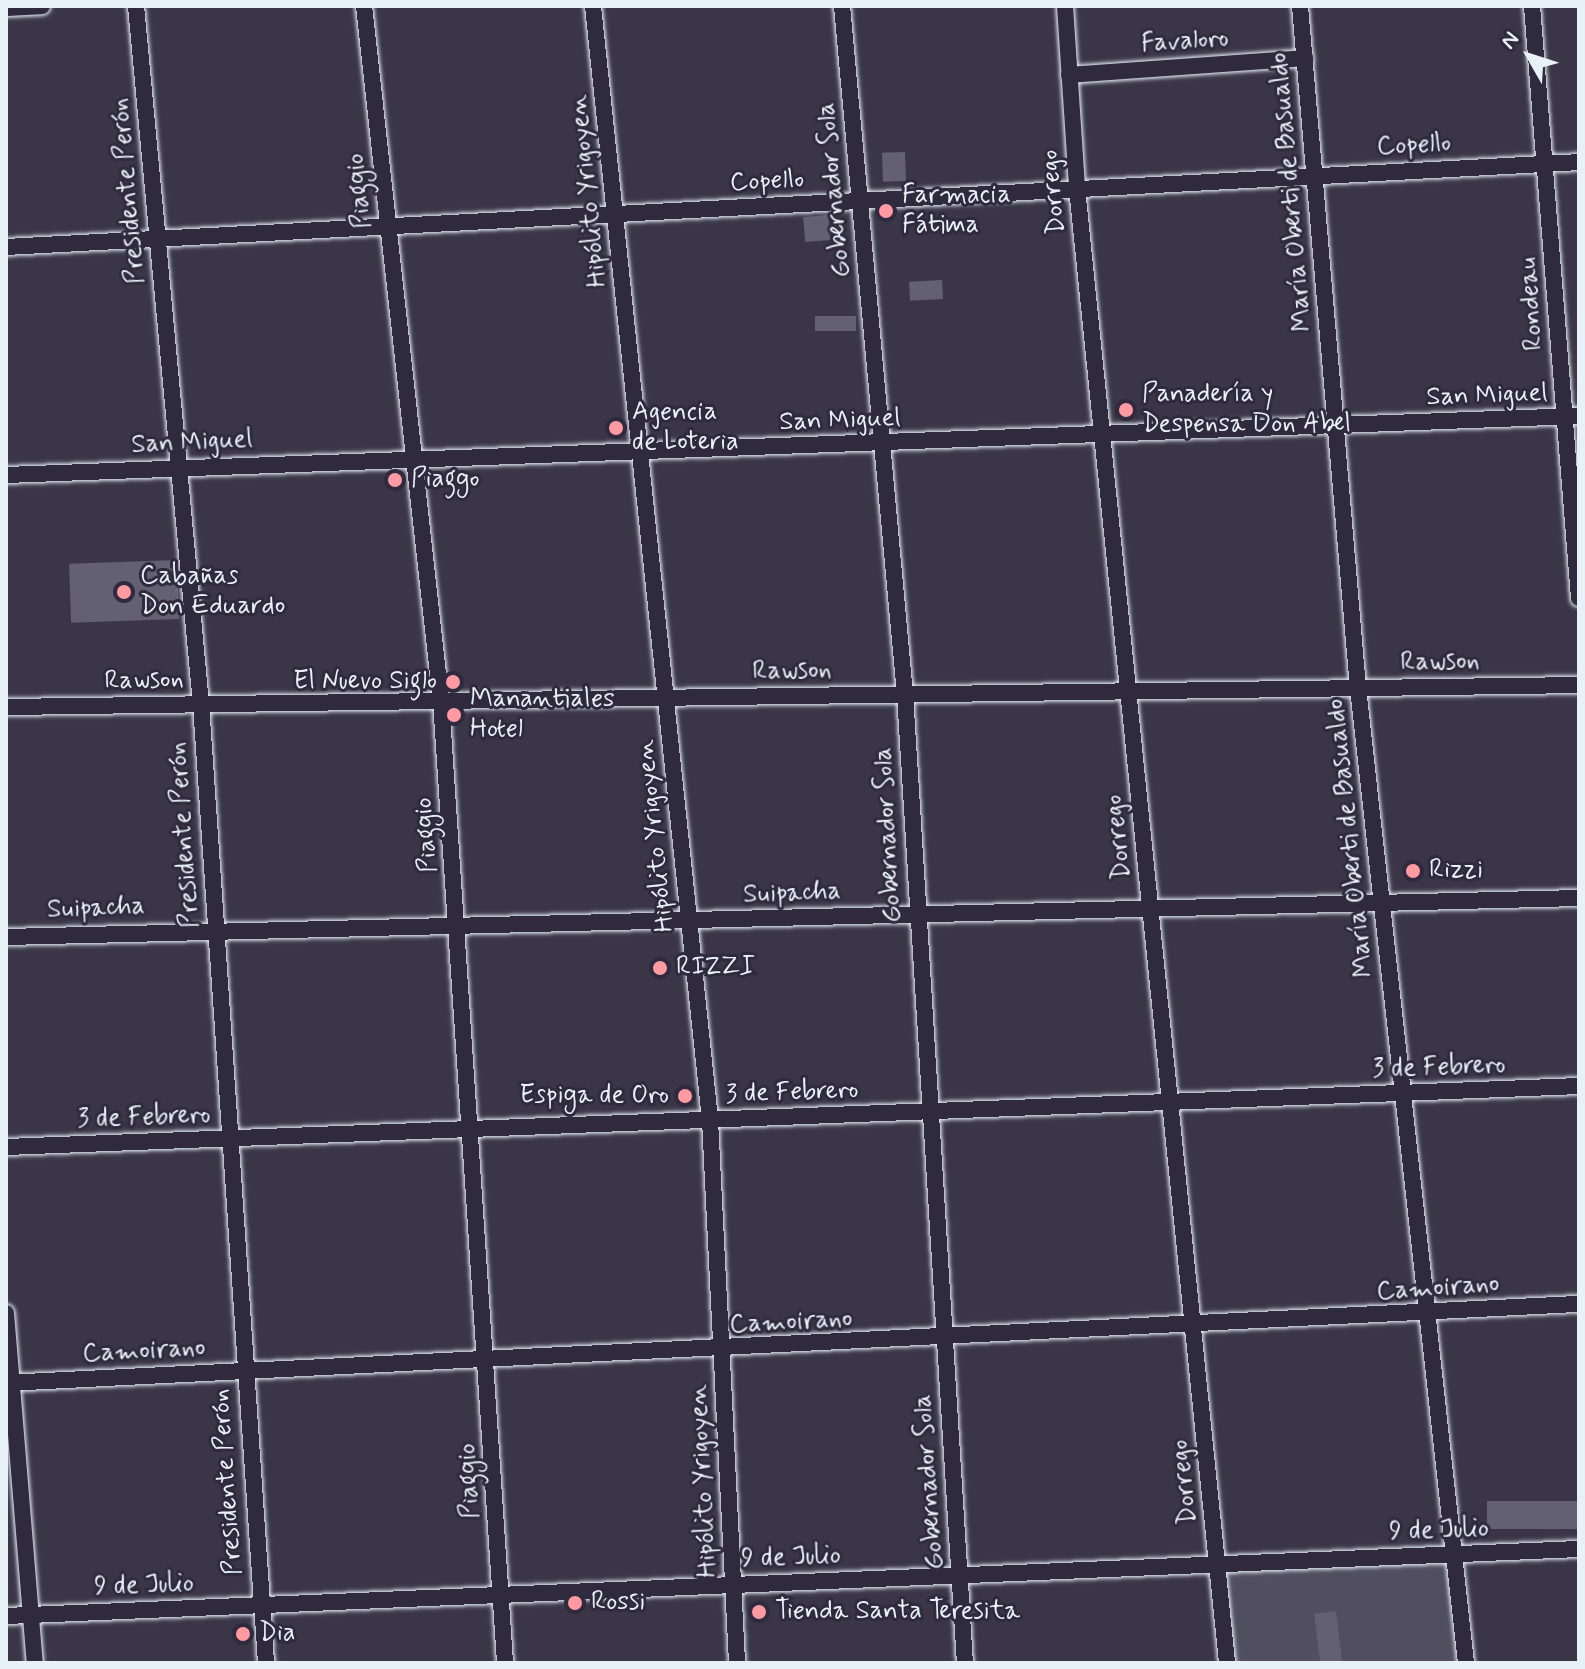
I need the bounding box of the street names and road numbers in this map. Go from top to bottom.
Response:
street label: Favaloro [1140,23,1230,61]
street label: María Oberti de Basualdo [1264,52,1320,332]
street label: Hipólito Yrigoyen [564,95,614,287]
street label: Presidente Perón [105,97,153,285]
street label: Gobernador Sola [812,100,858,280]
street label: Copello [1376,128,1452,164]
street label: Dorrego [1035,148,1073,236]
street label: Piaggio [341,152,379,230]
street label: Copello [729,164,805,200]
street label: Rondeau [1513,256,1551,352]
street label: San Miguel [1428,378,1546,414]
street label: San Miguel [781,403,899,439]
street label: San Miguel [133,424,251,462]
street label: Rawson [1400,647,1480,679]
street label: Rawson [752,656,832,688]
street label: Rawson [104,665,184,697]
street label: María Oberti de Basualdo [1321,698,1381,978]
street label: Hipólito Yrigoyen [631,740,681,932]
street label: Presidente Perón [163,741,207,929]
street label: Gobernador Sola [869,745,909,925]
street label: Dorrego [1099,793,1139,881]
street label: Piaggio [409,796,445,874]
street label: Suipacha [743,877,841,911]
street label: Suipacha [47,892,145,926]
street label: 3 de Febrero [1370,1050,1508,1086]
street label: 3 de Febrero [723,1075,861,1111]
street label: 3 de Febrero [75,1100,213,1136]
street label: Camoirano [1376,1269,1500,1309]
street label: Camoirano [729,1304,853,1342]
street label: Camoirano [82,1333,206,1371]
street label: Hipólito Yrigoyen [683,1385,725,1577]
street label: Presidente Perón [206,1388,250,1576]
street label: Gobernador Sola [908,1392,952,1572]
street label: Dorrego [1165,1438,1205,1526]
street label: Piaggio [452,1442,488,1520]
street label: 9 de Julio [1386,1514,1492,1548]
street label: 9 de Julio [738,1541,844,1575]
street label: 9 de Julio [91,1569,197,1603]

